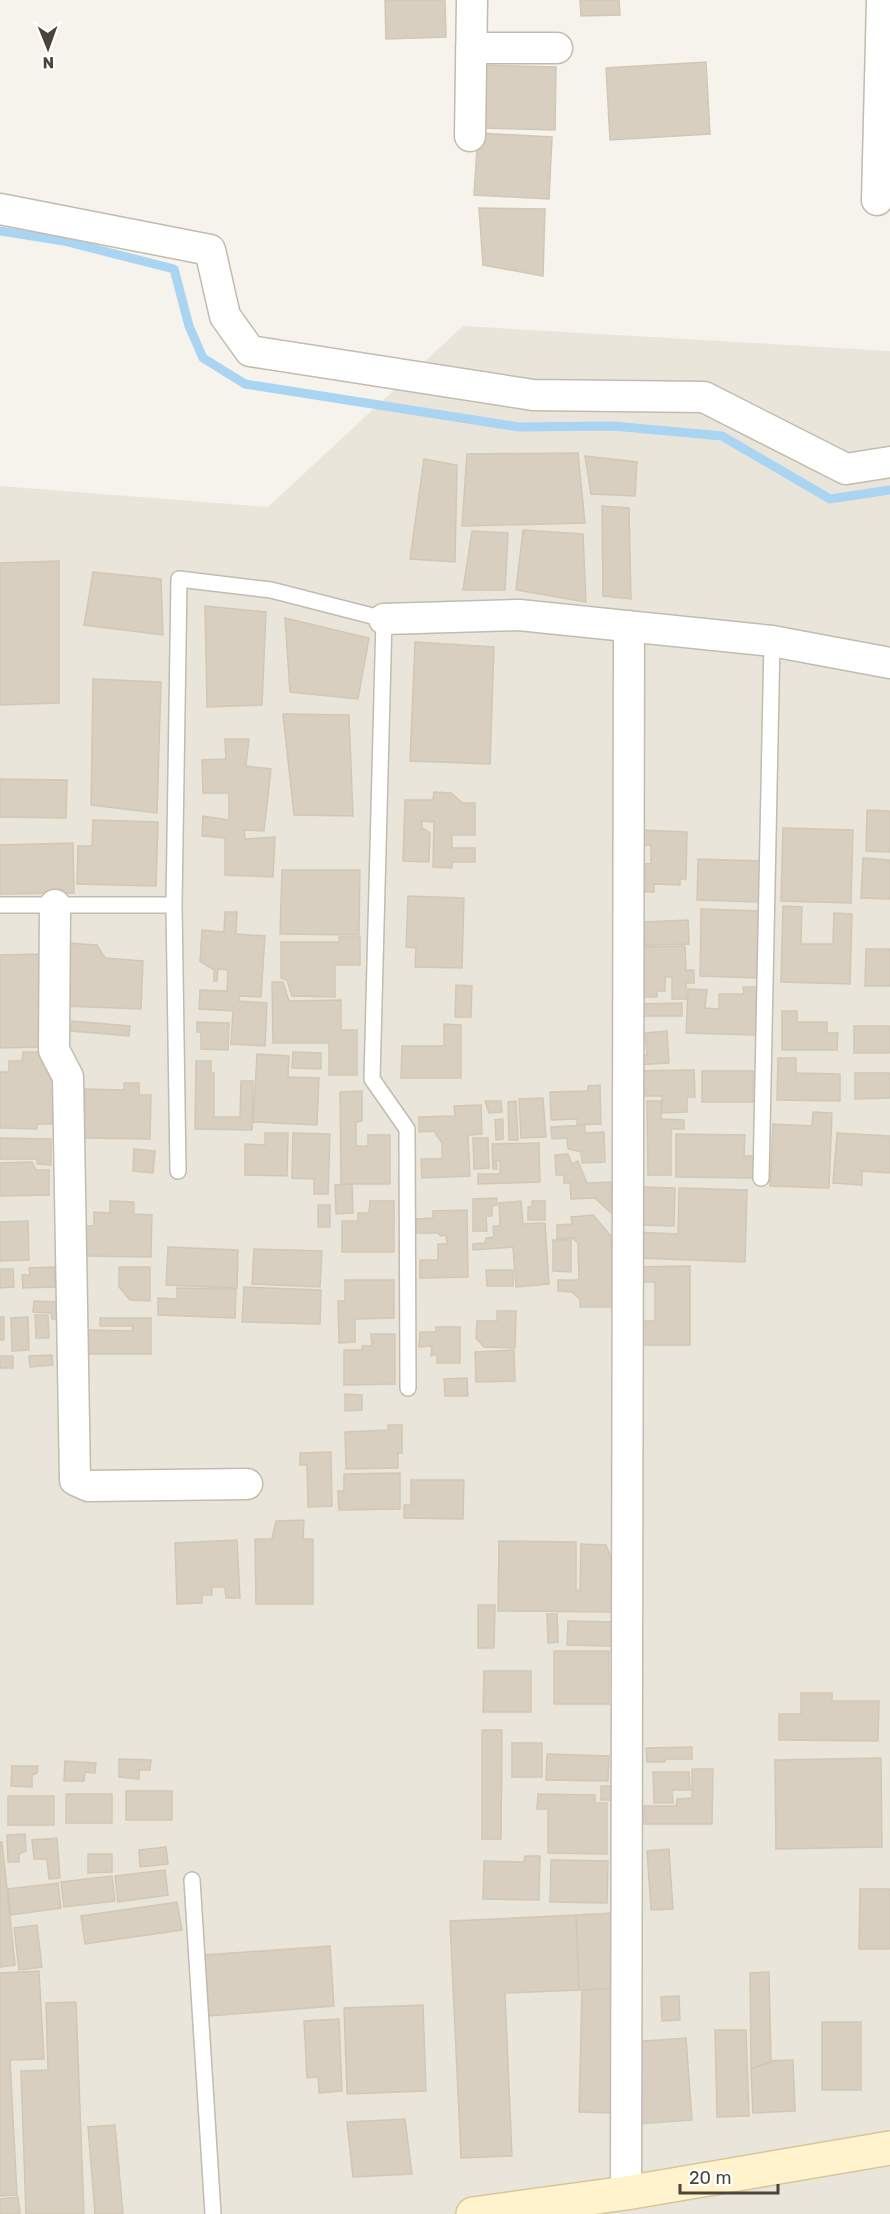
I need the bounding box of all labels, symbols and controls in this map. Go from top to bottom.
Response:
north arrow [18,18,78,78]
text: N [42,53,54,72]
scale bar [680,2157,778,2195]
text: 20 m [689,2167,731,2189]

